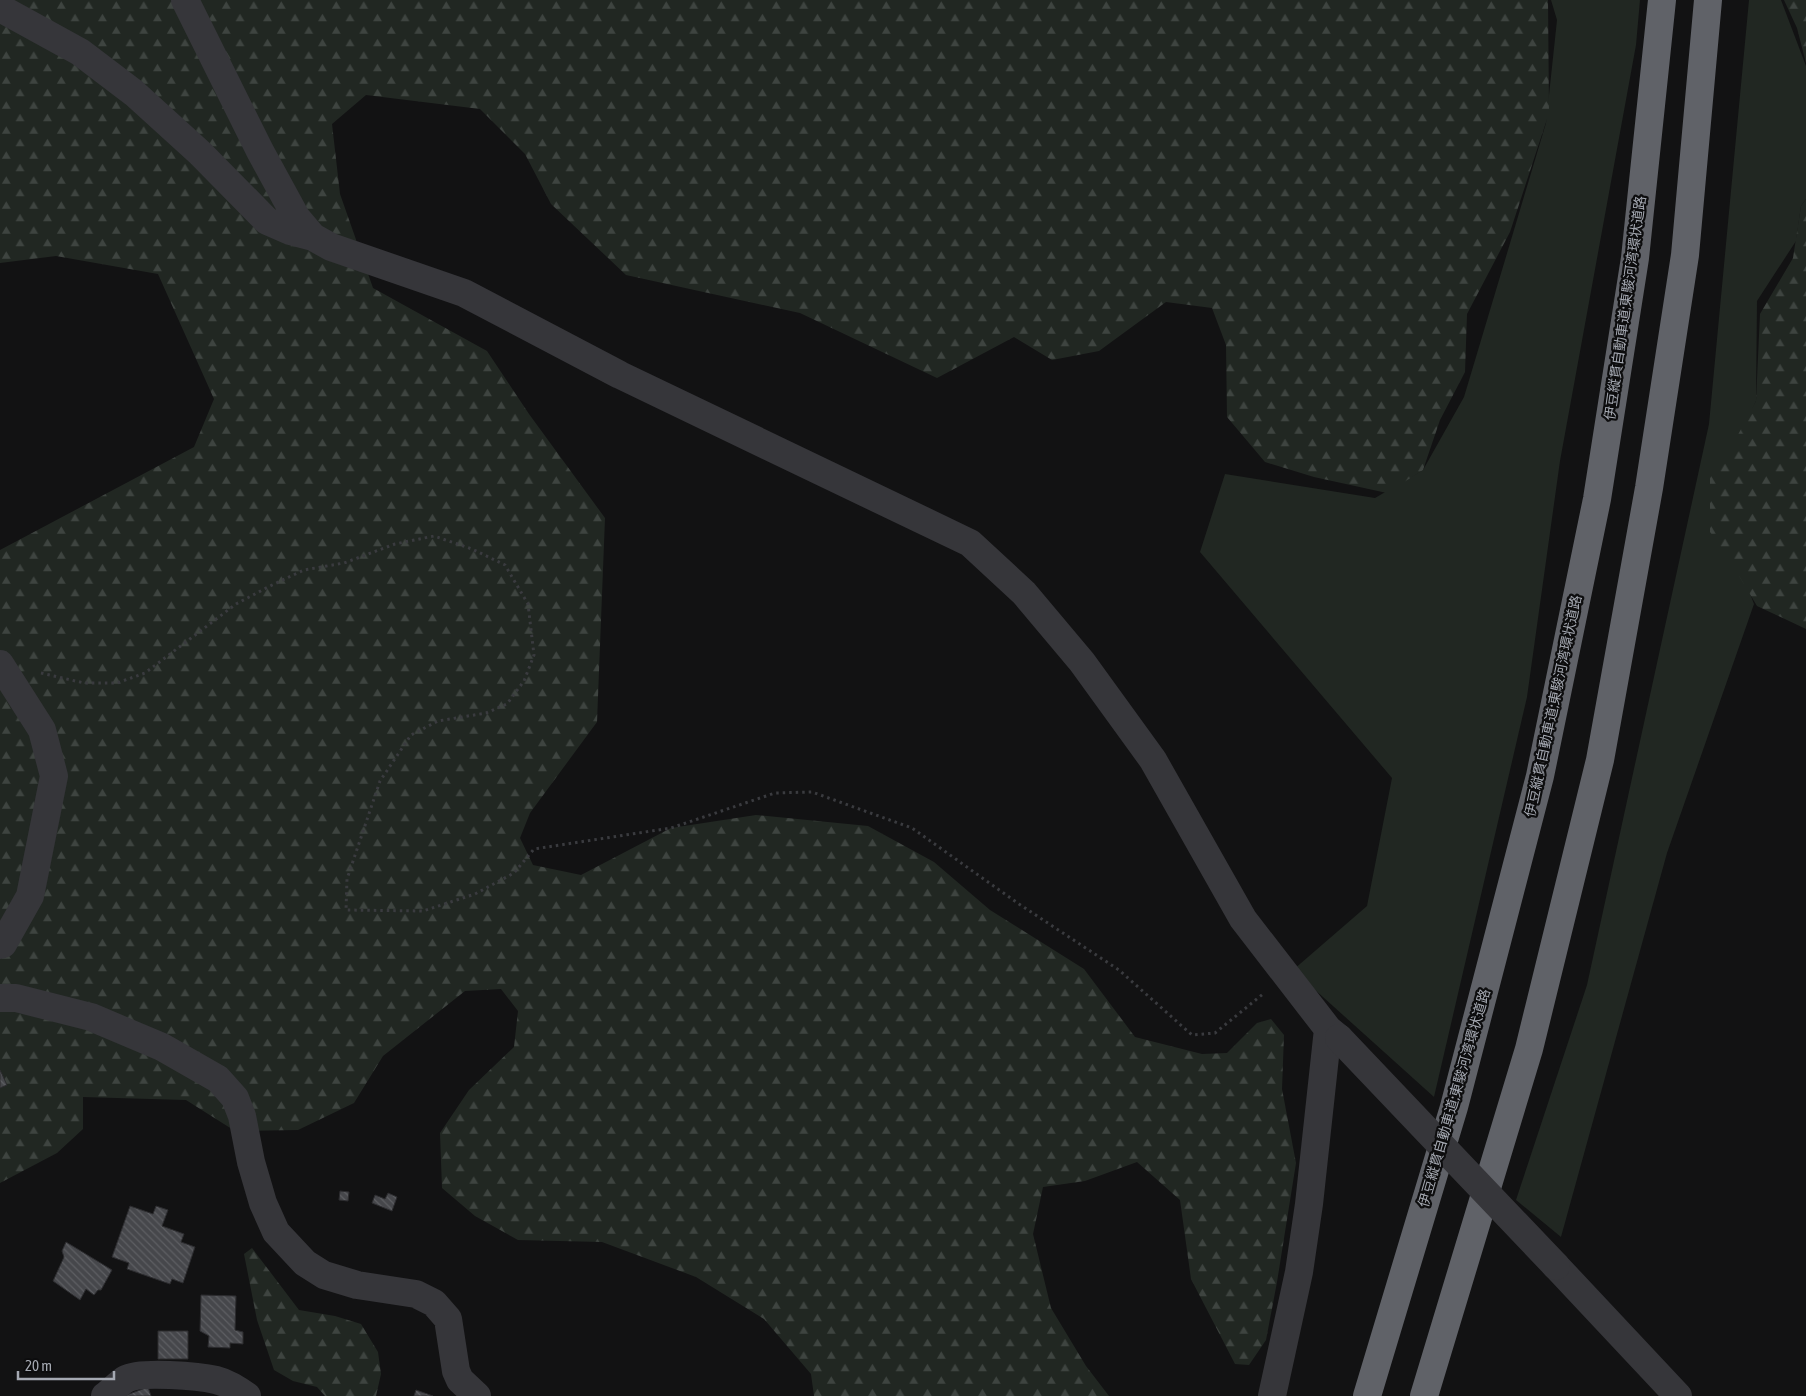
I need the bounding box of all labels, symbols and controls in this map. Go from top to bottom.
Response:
street label: 伊豆縦貫自動車道;東駿河湾環状道路 [1601,195,1649,421]
street label: 伊豆縦貫自動車道;東駿河湾環状道路 [1522,594,1584,818]
street label: 伊豆縦貫自動車道;東駿河湾環状道路 [1415,987,1493,1209]
scale bar [18,1348,114,1380]
text: 20 m [25,1357,52,1374]

